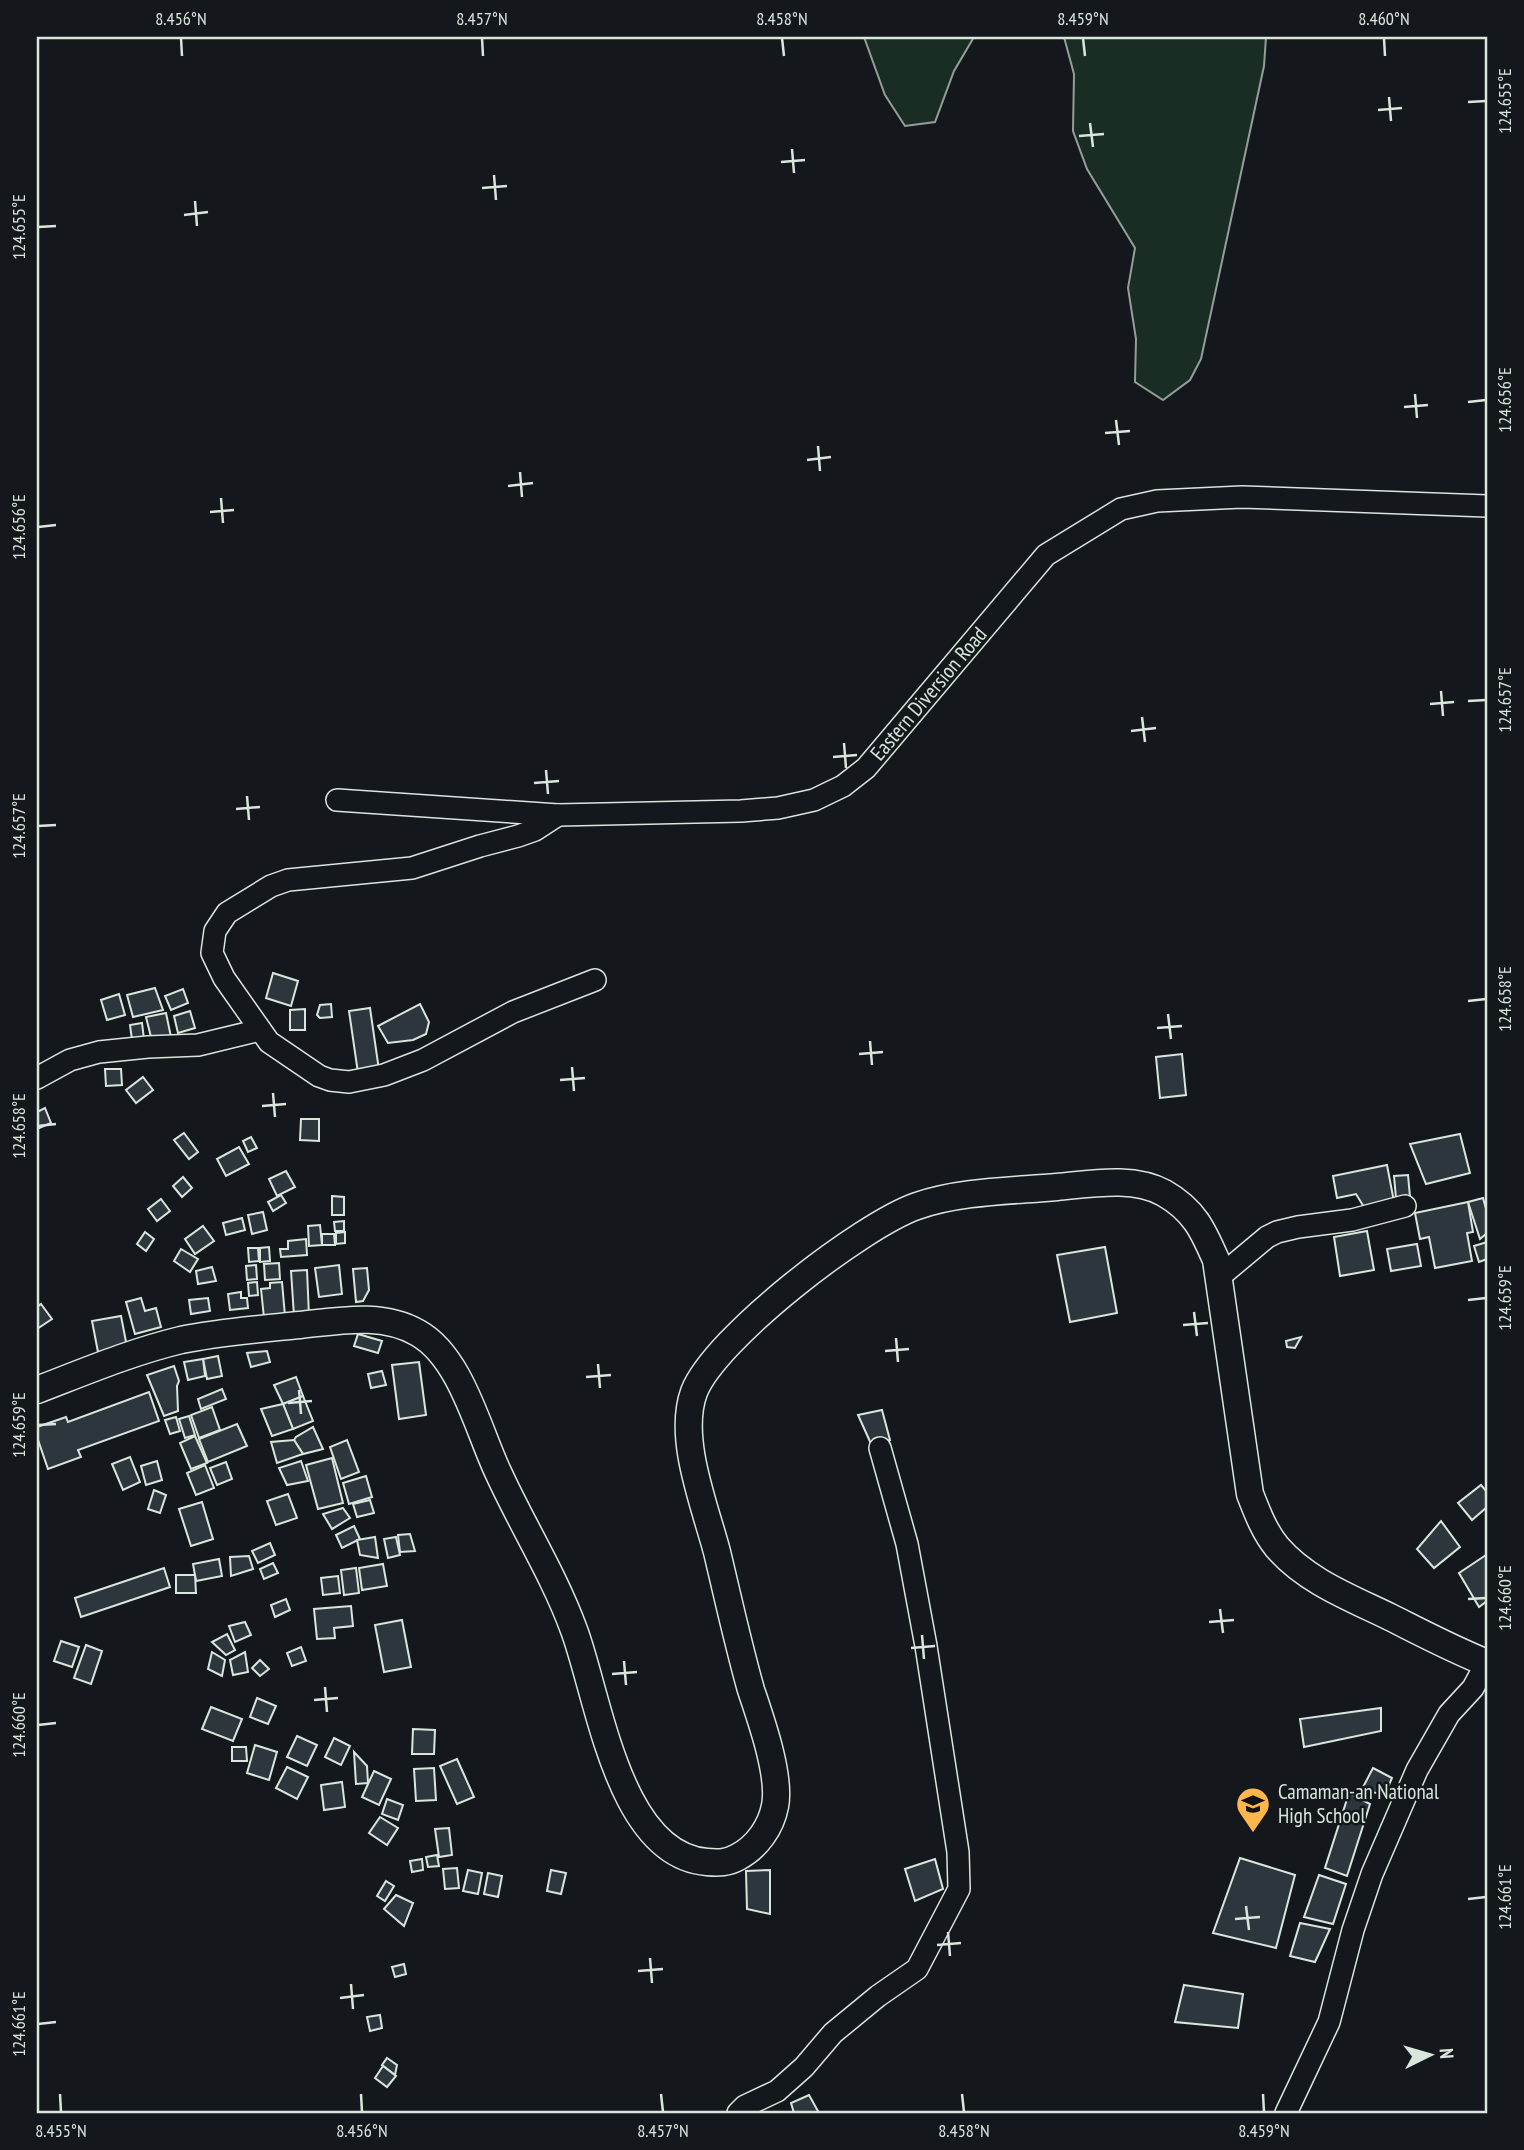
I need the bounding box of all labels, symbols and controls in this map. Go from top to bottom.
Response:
text: 8.456°N [155,7,207,30]
text: 8.457°N [456,7,508,30]
text: 8.458°N [756,7,808,30]
text: 8.459°N [1057,7,1109,30]
text: 8.460°N [1358,7,1410,30]
text: 124.655°E [1493,68,1516,134]
text: 124.655°E [7,194,30,260]
text: 124.656°E [1493,367,1516,433]
text: 124.656°E [7,494,30,560]
street label: Eastern Diversion Road [864,621,992,766]
text: 124.657°E [1493,667,1516,733]
text: 124.657°E [7,793,30,859]
text: 124.658°E [1493,966,1516,1032]
text: 124.658°E [7,1093,30,1159]
text: 124.659°E [1493,1265,1516,1331]
text: 124.659°E [7,1392,30,1458]
text: 124.660°E [1493,1565,1516,1631]
text: 124.660°E [7,1692,30,1758]
place label: Camaman-an National High School [1278,1778,1439,1829]
school or university icon: Camaman-an National High School [1234,1785,1272,1834]
text: 124.661°E [1493,1864,1516,1930]
text: 124.661°E [7,1991,30,2057]
north arrow [1394,2021,1464,2090]
text: N [1435,2047,1459,2060]
text: 8.455°N [35,2119,87,2142]
text: 8.456°N [336,2119,388,2142]
text: 8.457°N [637,2119,689,2142]
text: 8.458°N [938,2119,990,2142]
text: 8.459°N [1238,2119,1290,2142]

